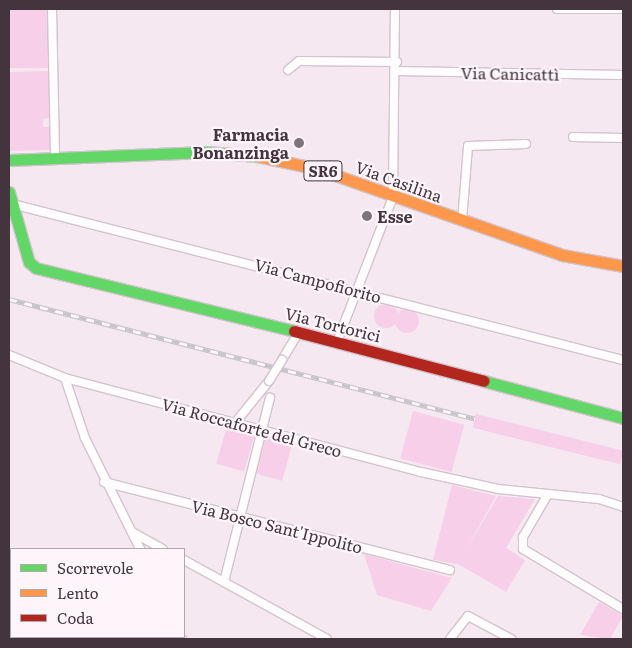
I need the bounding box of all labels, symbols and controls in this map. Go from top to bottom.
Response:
street label: Via Canicattì [461,63,559,83]
place label: Farmacia Bonanzinga [192,124,289,162]
marker: Farmacia Bonanzinga [293,137,305,149]
street label: Via Casilina [353,156,445,206]
road number: SR6 [303,158,343,184]
place label: Esse [377,206,413,226]
marker: Esse [361,210,373,222]
street label: Via Campofiorito [252,254,384,306]
street label: Via Tortorici [283,303,383,345]
street label: Via Roccaforte del Greco [160,394,344,460]
street label: Via Bosco Sant'Ippolito [189,495,365,557]
legend [10,548,185,638]
text: Scorrevole [57,556,133,579]
text: Lento [57,581,98,604]
text: Coda [57,606,94,629]

